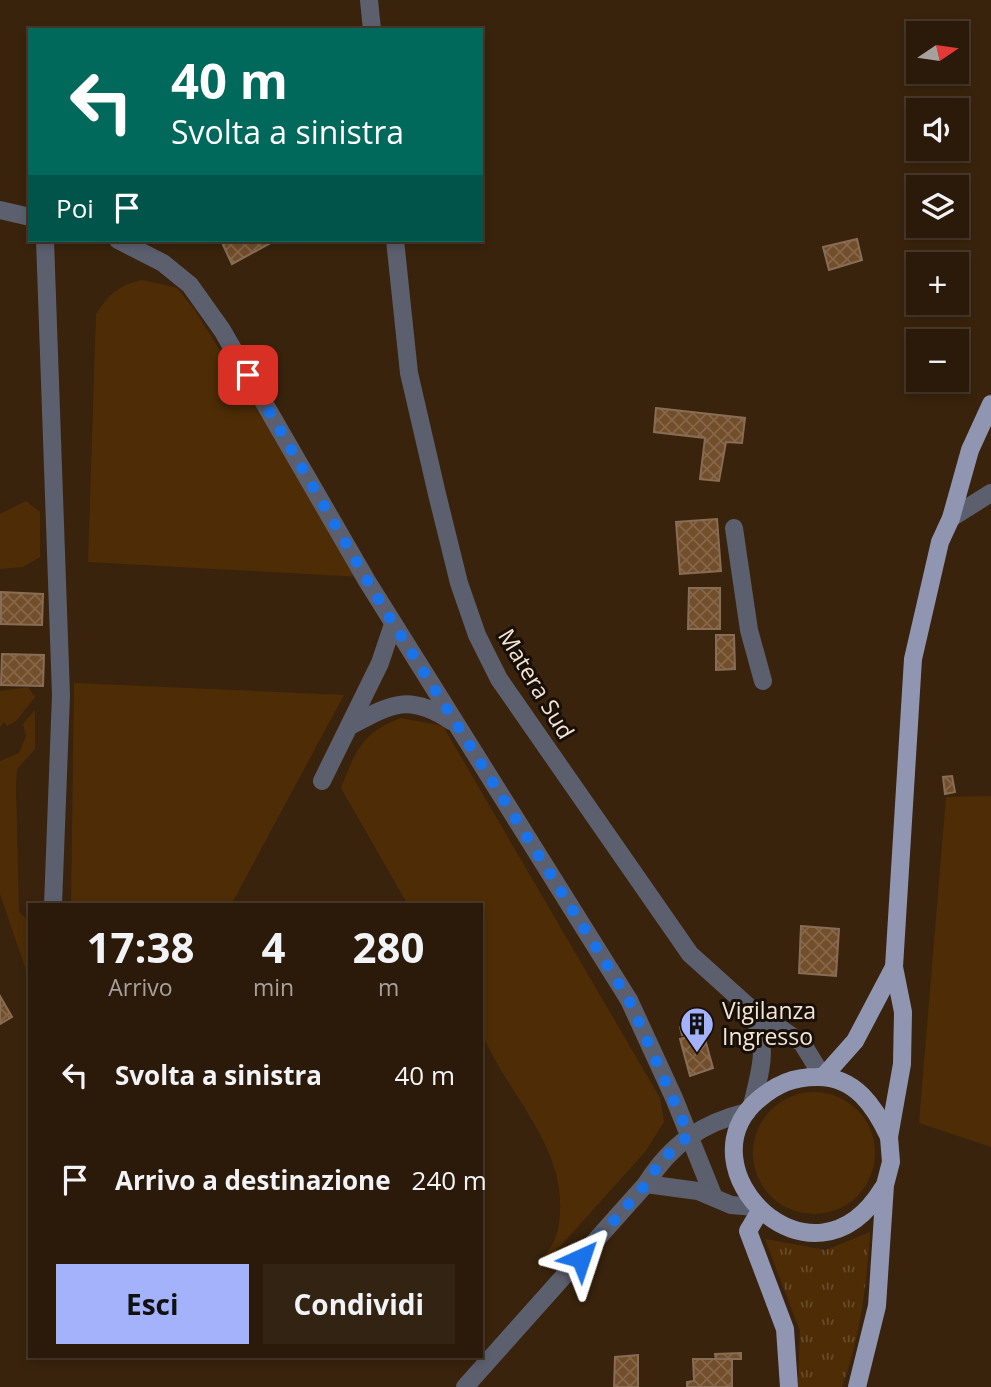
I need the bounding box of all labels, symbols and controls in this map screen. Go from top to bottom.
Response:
north arrow [906,21,970,84]
map controls [906,21,969,392]
text: 40 m [171,47,288,113]
icon: left [56,56,147,147]
button: sound [906,98,969,161]
text: Svolta a sinistra [171,110,404,153]
button: layers [906,175,969,238]
icon: arrive [108,189,146,227]
text: Poi [56,190,94,226]
button: + [906,252,969,315]
button: − [906,329,969,392]
pin [218,345,278,405]
icon: arrive [229,356,267,394]
street label: Matera Sud [491,622,582,745]
text: 17:38 [86,918,194,975]
text: 4 [261,918,286,975]
text: 280 [353,918,425,975]
text: Arrivo [108,971,173,1003]
text: min [253,971,294,1003]
text: m [378,971,399,1003]
place label: Vigilanza Ingresso [722,994,816,1052]
building icon: Vigilanza Ingresso [678,1005,716,1054]
icon: left [56,1056,94,1094]
text: Svolta a sinistra [115,1057,322,1093]
text: 40 m [394,1057,455,1093]
icon: arrive [56,1161,94,1199]
text: Arrivo a destinazione [115,1162,391,1198]
text: 240 m [412,1162,487,1198]
position arrow [544,1221,618,1295]
button: Esci [56,1264,249,1344]
button: Condividi [263,1264,455,1344]

